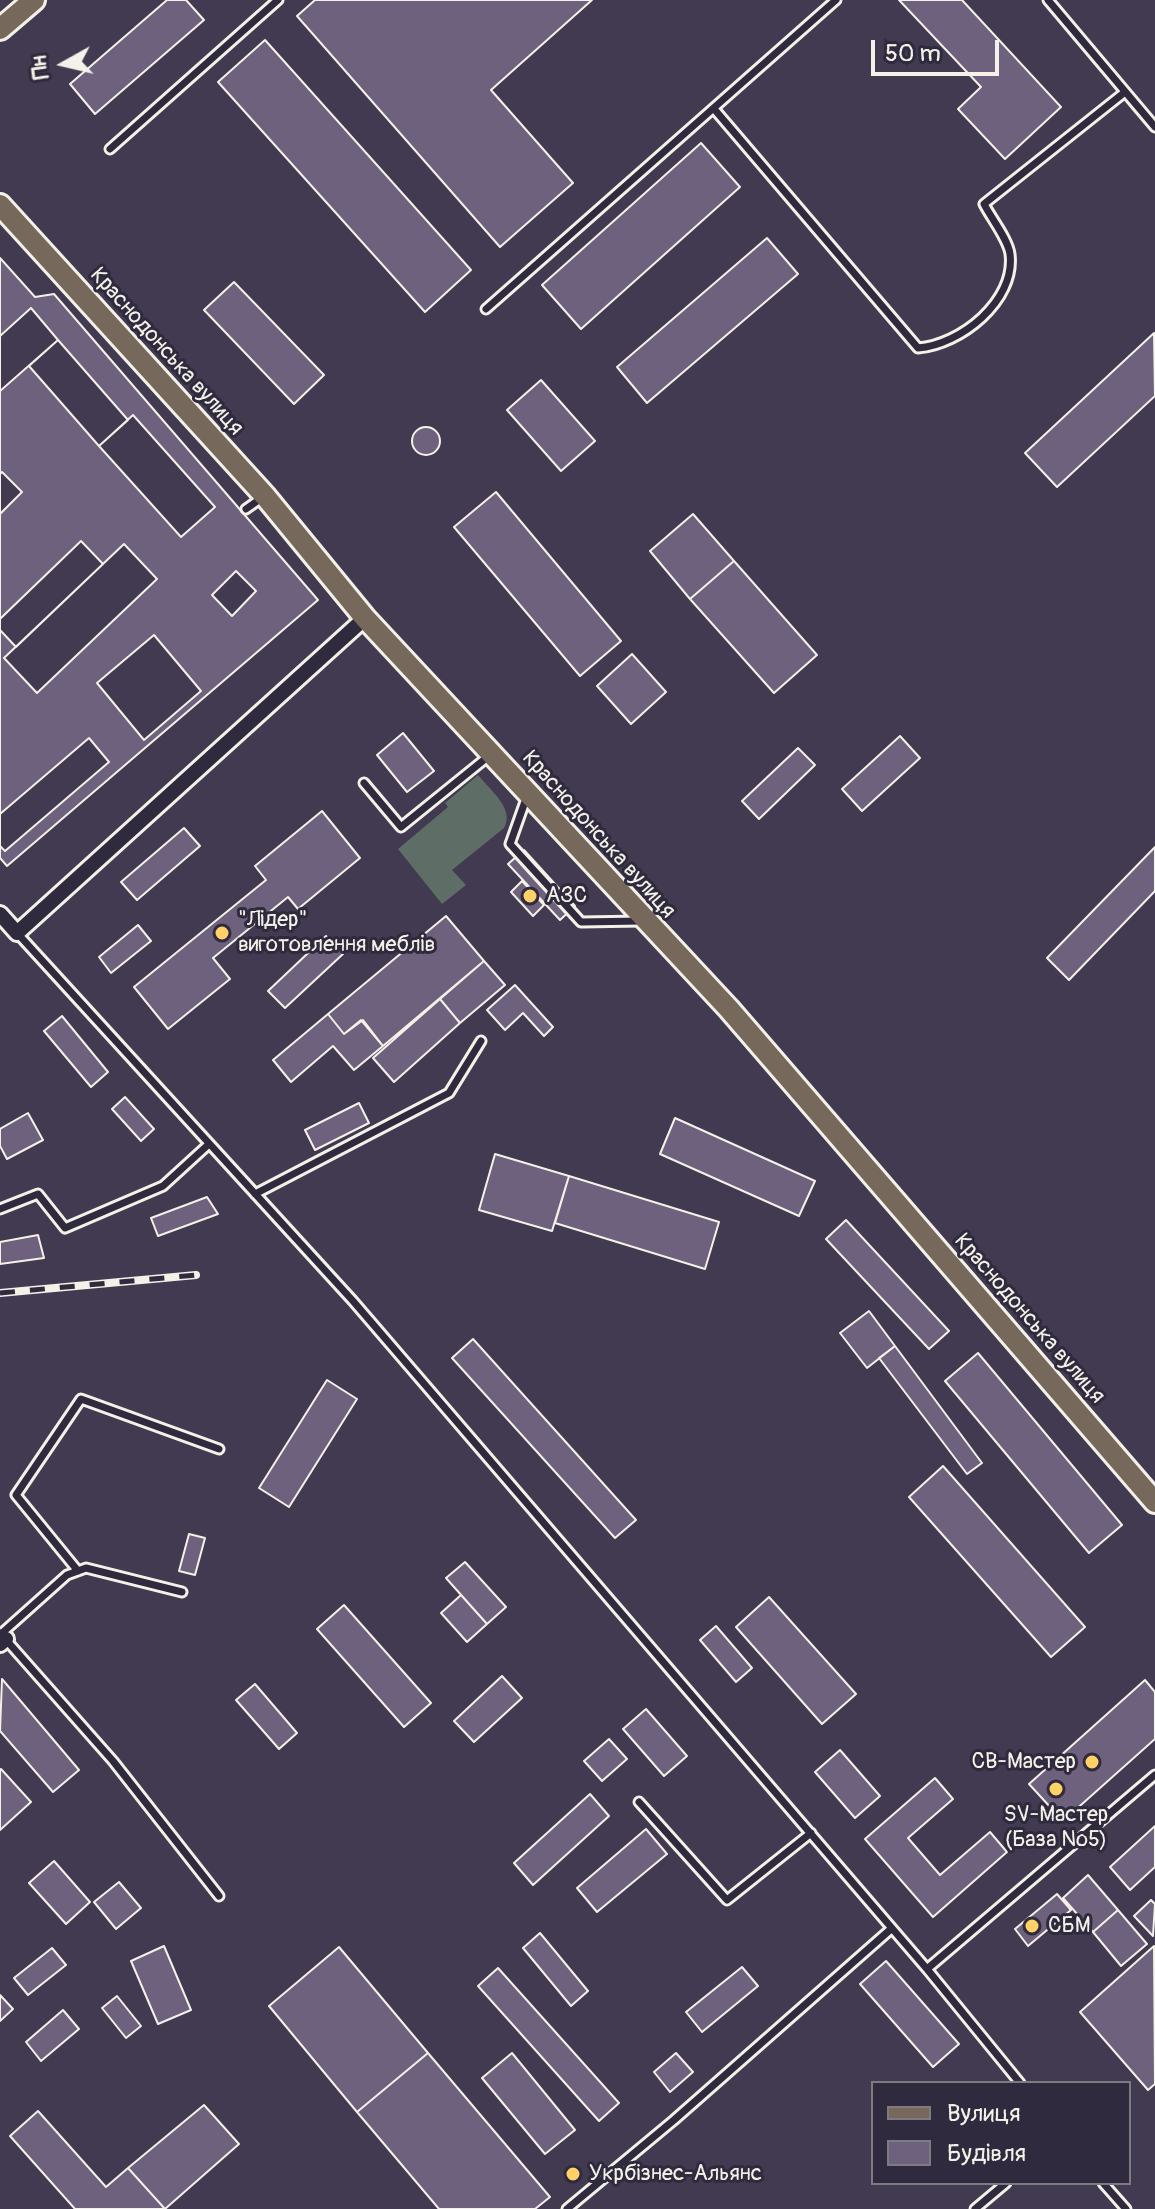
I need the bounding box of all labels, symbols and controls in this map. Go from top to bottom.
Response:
north arrow [24,24,104,104]
scale bar [875,24,1003,74]
text: 50 m [885,39,941,68]
text: Пн [25,53,56,81]
street label: Краснодонська вулиця [84,263,248,441]
street label: Краснодонська вулиця [516,746,680,924]
place label: АЗС [546,883,587,909]
marker: АЗС [521,887,539,905]
place label: "Лідер" виготовлення меблів [238,907,435,958]
marker: "Лідер" виготовлення меблів [213,924,231,942]
street label: Краснодонська вулиця [948,1229,1110,1409]
place label: СВ-Мастер [972,1749,1076,1775]
marker: СВ-Мастер [1083,1753,1101,1771]
marker: SV-Мастер (База №5) [1047,1780,1065,1798]
place label: SV-Мастер (База №5) [1004,1802,1108,1854]
place label: СБМ [1048,1913,1091,1939]
marker: СБМ [1023,1917,1041,1935]
legend [871,2081,1131,2185]
text: Вулиця [947,2099,1020,2128]
text: Будівля [947,2139,1026,2168]
place label: Укрбiзнес-Альянс [589,2161,762,2187]
marker: Укрбiзнес-Альянс [564,2165,582,2183]

